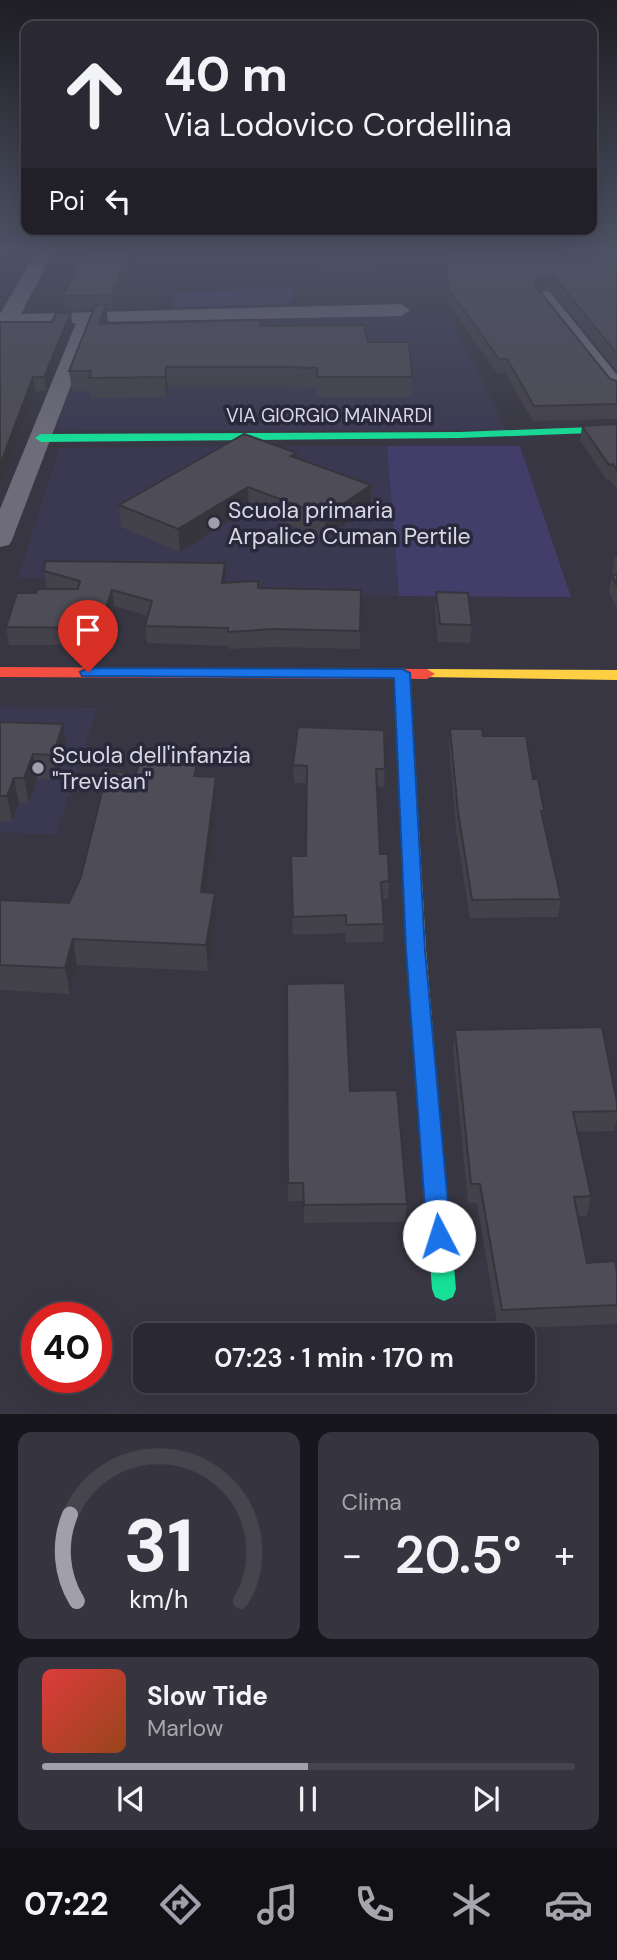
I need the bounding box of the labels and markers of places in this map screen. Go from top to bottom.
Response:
place label: Scuola primaria Arpalice Cuman Pertile [228,495,471,551]
marker: Scuola primaria Arpalice Cuman Pertile [206,515,222,531]
pin [58,600,118,672]
place label: Scuola dell'infanzia "Trevisan" [52,740,251,796]
marker: Scuola dell'infanzia "Trevisan" [30,760,46,776]

